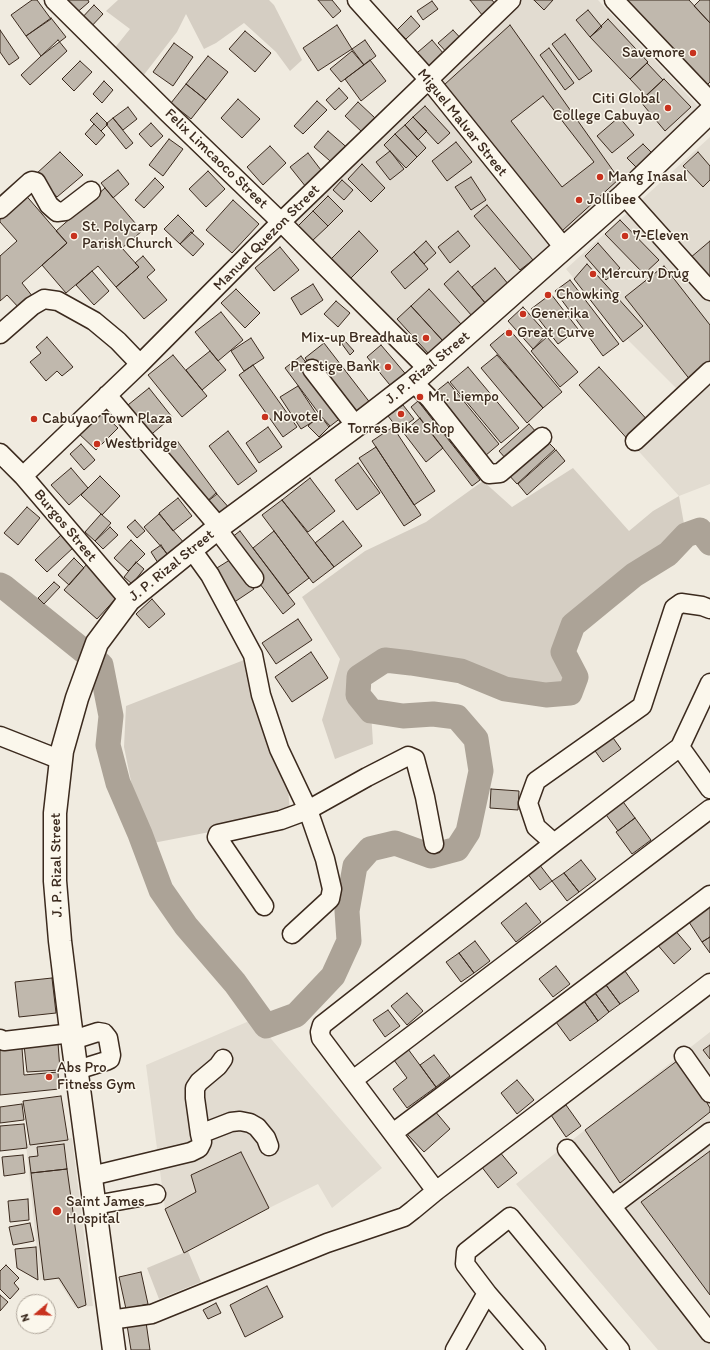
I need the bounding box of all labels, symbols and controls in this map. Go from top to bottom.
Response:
place label: Savemore [622,44,685,62]
marker: Savemore [688,48,698,58]
street label: Miguel Malvar Street [413,65,511,181]
place label: Citi Global College Cabuyao [553,90,660,125]
marker: Citi Global College Cabuyao [663,103,673,113]
street label: Felix Limcaoco Street [161,105,271,213]
place label: Mang Inasal [608,168,687,186]
marker: Mang Inasal [595,172,605,182]
street label: Manuel Quezon Street [210,181,324,295]
place label: Jollibee [587,191,636,209]
marker: Jollibee [574,195,584,205]
place label: St. Polycarp Parish Church [82,218,172,253]
place label: 7-Eleven [633,227,689,245]
marker: St. Polycarp Parish Church [69,231,79,241]
marker: 7-Eleven [620,231,630,241]
place label: Mercury Drug [601,265,689,283]
marker: Mercury Drug [588,269,598,279]
place label: Chowking [556,286,619,304]
marker: Chowking [543,290,553,300]
place label: Generika [531,305,589,323]
marker: Generika [518,309,528,319]
place label: Great Curve [517,324,595,342]
street label: J. P. Rizal Street [382,328,474,408]
marker: Great Curve [504,328,514,338]
place label: Mix-up Breadhaus [301,329,418,347]
marker: Mix-up Breadhaus [421,333,431,343]
place label: Prestige Bank [290,358,380,376]
marker: Prestige Bank [383,362,393,372]
place label: Mr. Liempo [428,388,499,406]
marker: Mr. Liempo [415,392,425,402]
place label: Novotel [273,408,322,426]
marker: Torres Bike Shop [396,409,406,419]
place label: Cabuyao Town Plaza [42,410,172,428]
marker: Novotel [260,412,270,422]
marker: Cabuyao Town Plaza [29,414,39,424]
place label: Torres Bike Shop [348,420,454,438]
place label: Westbridge [105,435,177,453]
marker: Westbridge [92,439,102,449]
street label: Burgos Street [30,486,100,566]
street label: J. P. Rizal Street [126,526,218,606]
street label: J. P. Rizal Street [47,813,67,917]
place label: Abs Pro Fitness Gym [57,1059,136,1094]
marker: Abs Pro Fitness Gym [44,1072,54,1082]
place label: Saint James Hospital [66,1193,145,1228]
marker: Saint James Hospital [51,1205,63,1217]
north arrow [16,1294,56,1334]
text: N [18,1312,32,1323]

